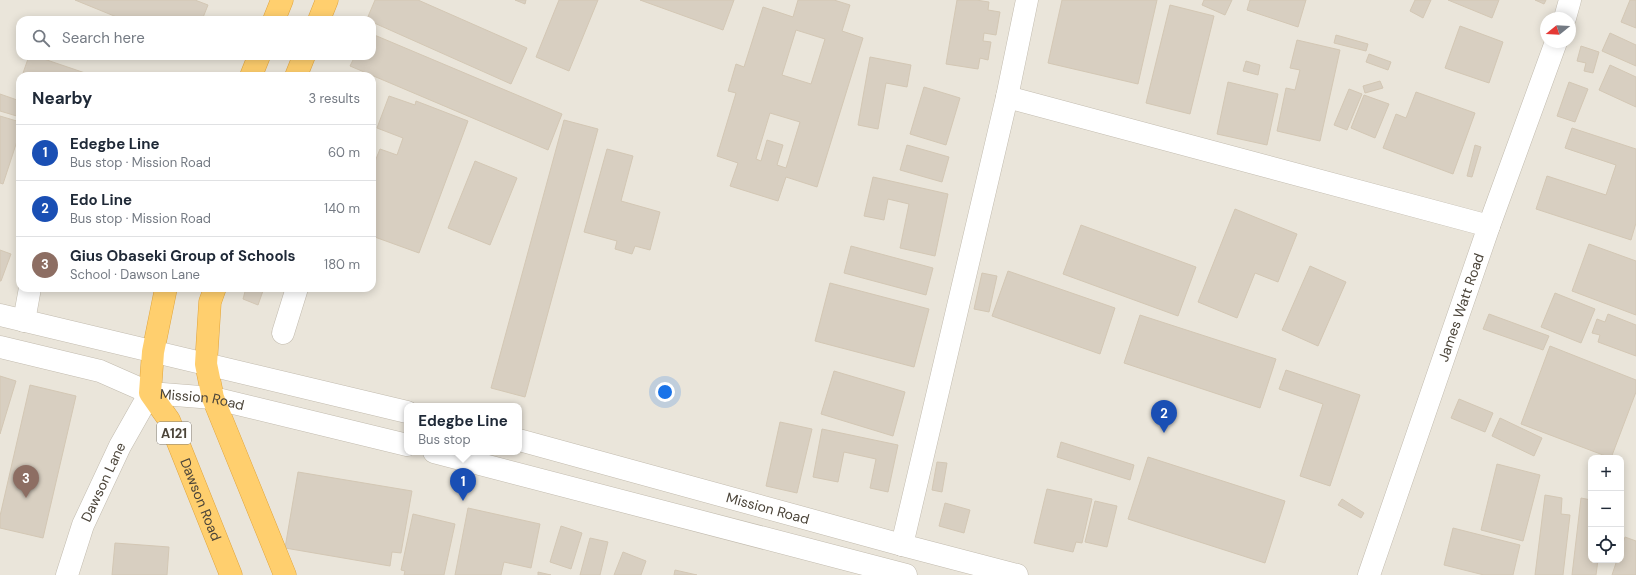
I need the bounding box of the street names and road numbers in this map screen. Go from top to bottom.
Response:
street label: James Watt Road [1434,251,1488,364]
street label: Mission Road [159,385,246,414]
road number: A121 [157,422,191,444]
street label: Dawson Lane [77,439,130,525]
street label: Dawson Road [176,455,225,543]
street label: Mission Road [724,488,811,528]

